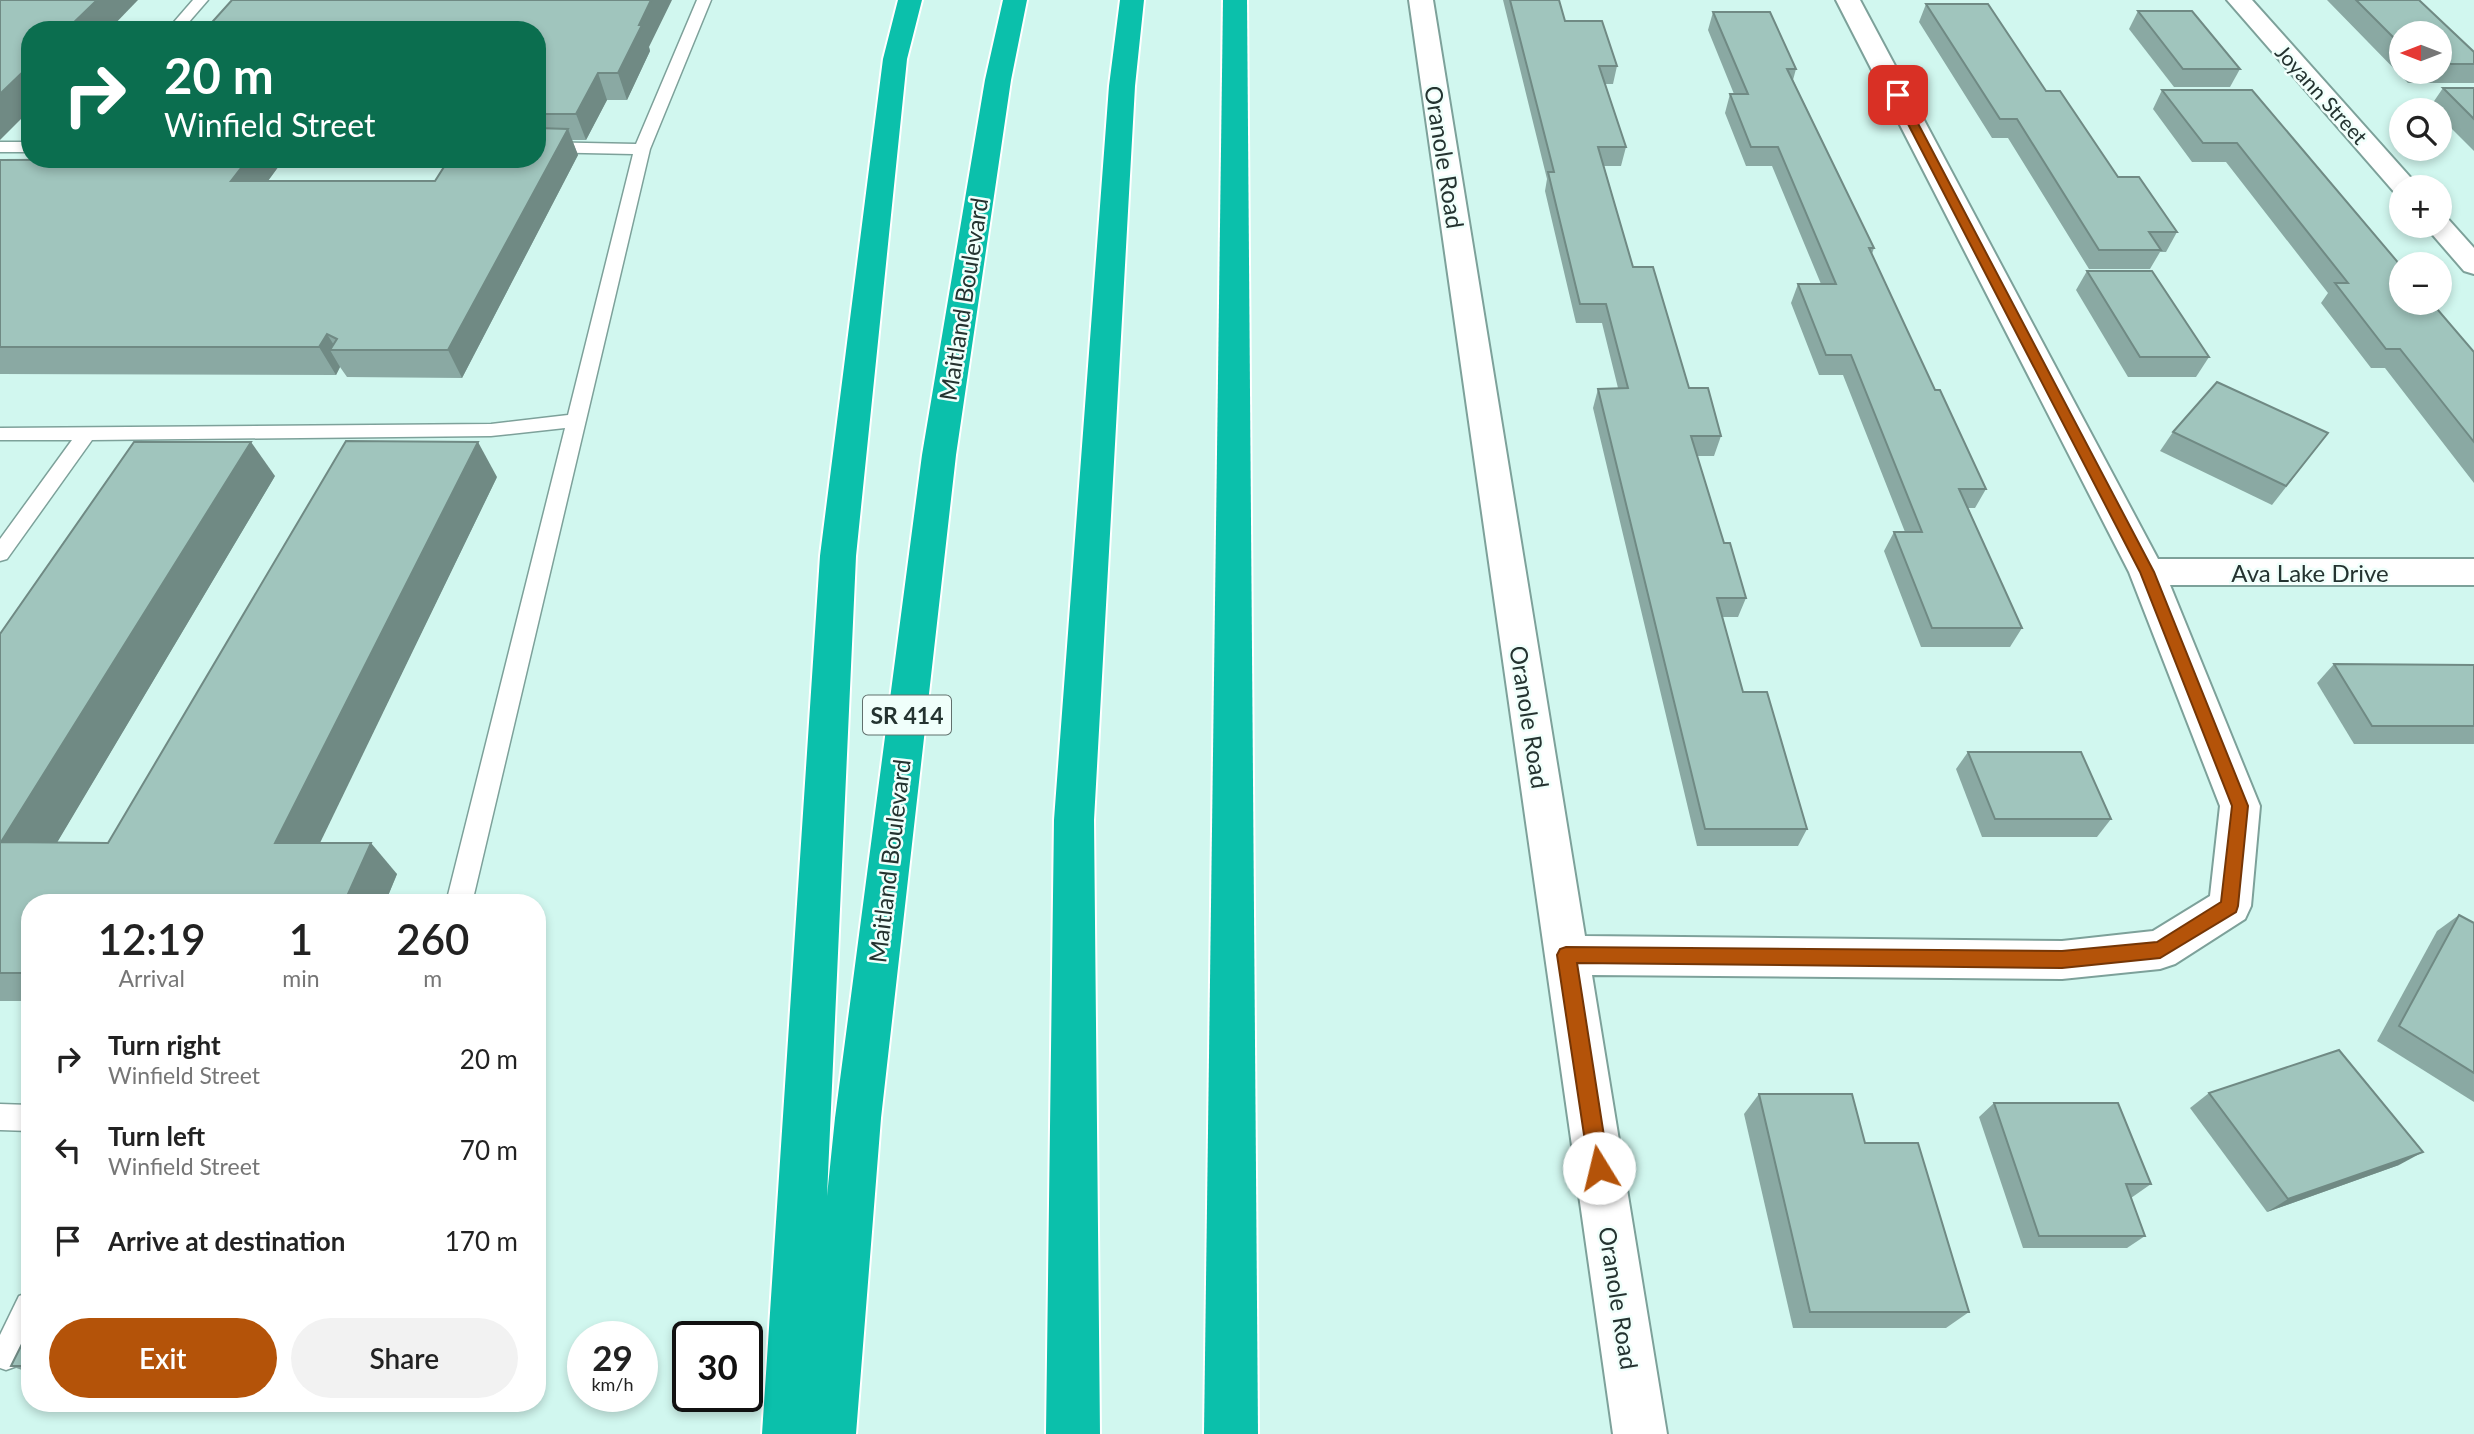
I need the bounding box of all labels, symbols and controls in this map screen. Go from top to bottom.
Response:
north arrow [2389,21,2452,84]
map controls [2389,21,2452,315]
street label: Joyann Street [2271,39,2373,149]
text: 20 m [164,46,274,104]
icon: right [49,49,140,140]
pin [1868,65,1928,125]
icon: arrive [1879,76,1917,114]
street label: Oranole Road [1419,84,1471,230]
button: search [2389,98,2452,161]
text: Winfield Street [164,105,375,144]
button: + [2389,175,2452,238]
street label: Maitland Boulevard [933,196,993,402]
button: − [2389,252,2452,315]
street label: Ava Lake Drive [2231,558,2389,587]
street label: Oranole Road [1504,644,1556,790]
road number: SR 414 [863,695,951,734]
street label: Maitland Boulevard [862,758,916,964]
text: 12:19 [98,914,206,964]
text: 1 [289,914,313,964]
text: 260 [396,914,469,964]
text: Arrival [119,964,185,992]
text: min [282,964,320,992]
text: m [423,964,442,992]
text: Turn right [108,1029,221,1061]
icon: right [49,1040,87,1078]
text: 20 m [460,1043,518,1075]
text: Winfield Street [108,1061,260,1089]
text: Turn left [108,1120,205,1152]
icon: left [49,1131,87,1169]
position arrow [1562,1131,1636,1205]
text: 70 m [460,1134,518,1166]
text: Winfield Street [108,1152,260,1180]
icon: arrive [49,1222,87,1260]
text: Arrive at destination [108,1225,345,1257]
text: 170 m [445,1225,518,1257]
street label: Oranole Road [1593,1225,1645,1371]
button: Exit [49,1318,277,1398]
button: Share [291,1318,518,1398]
speed limit sign: 30 [672,1321,763,1412]
text: 29 [592,1336,633,1378]
text: km/h [591,1373,634,1395]

